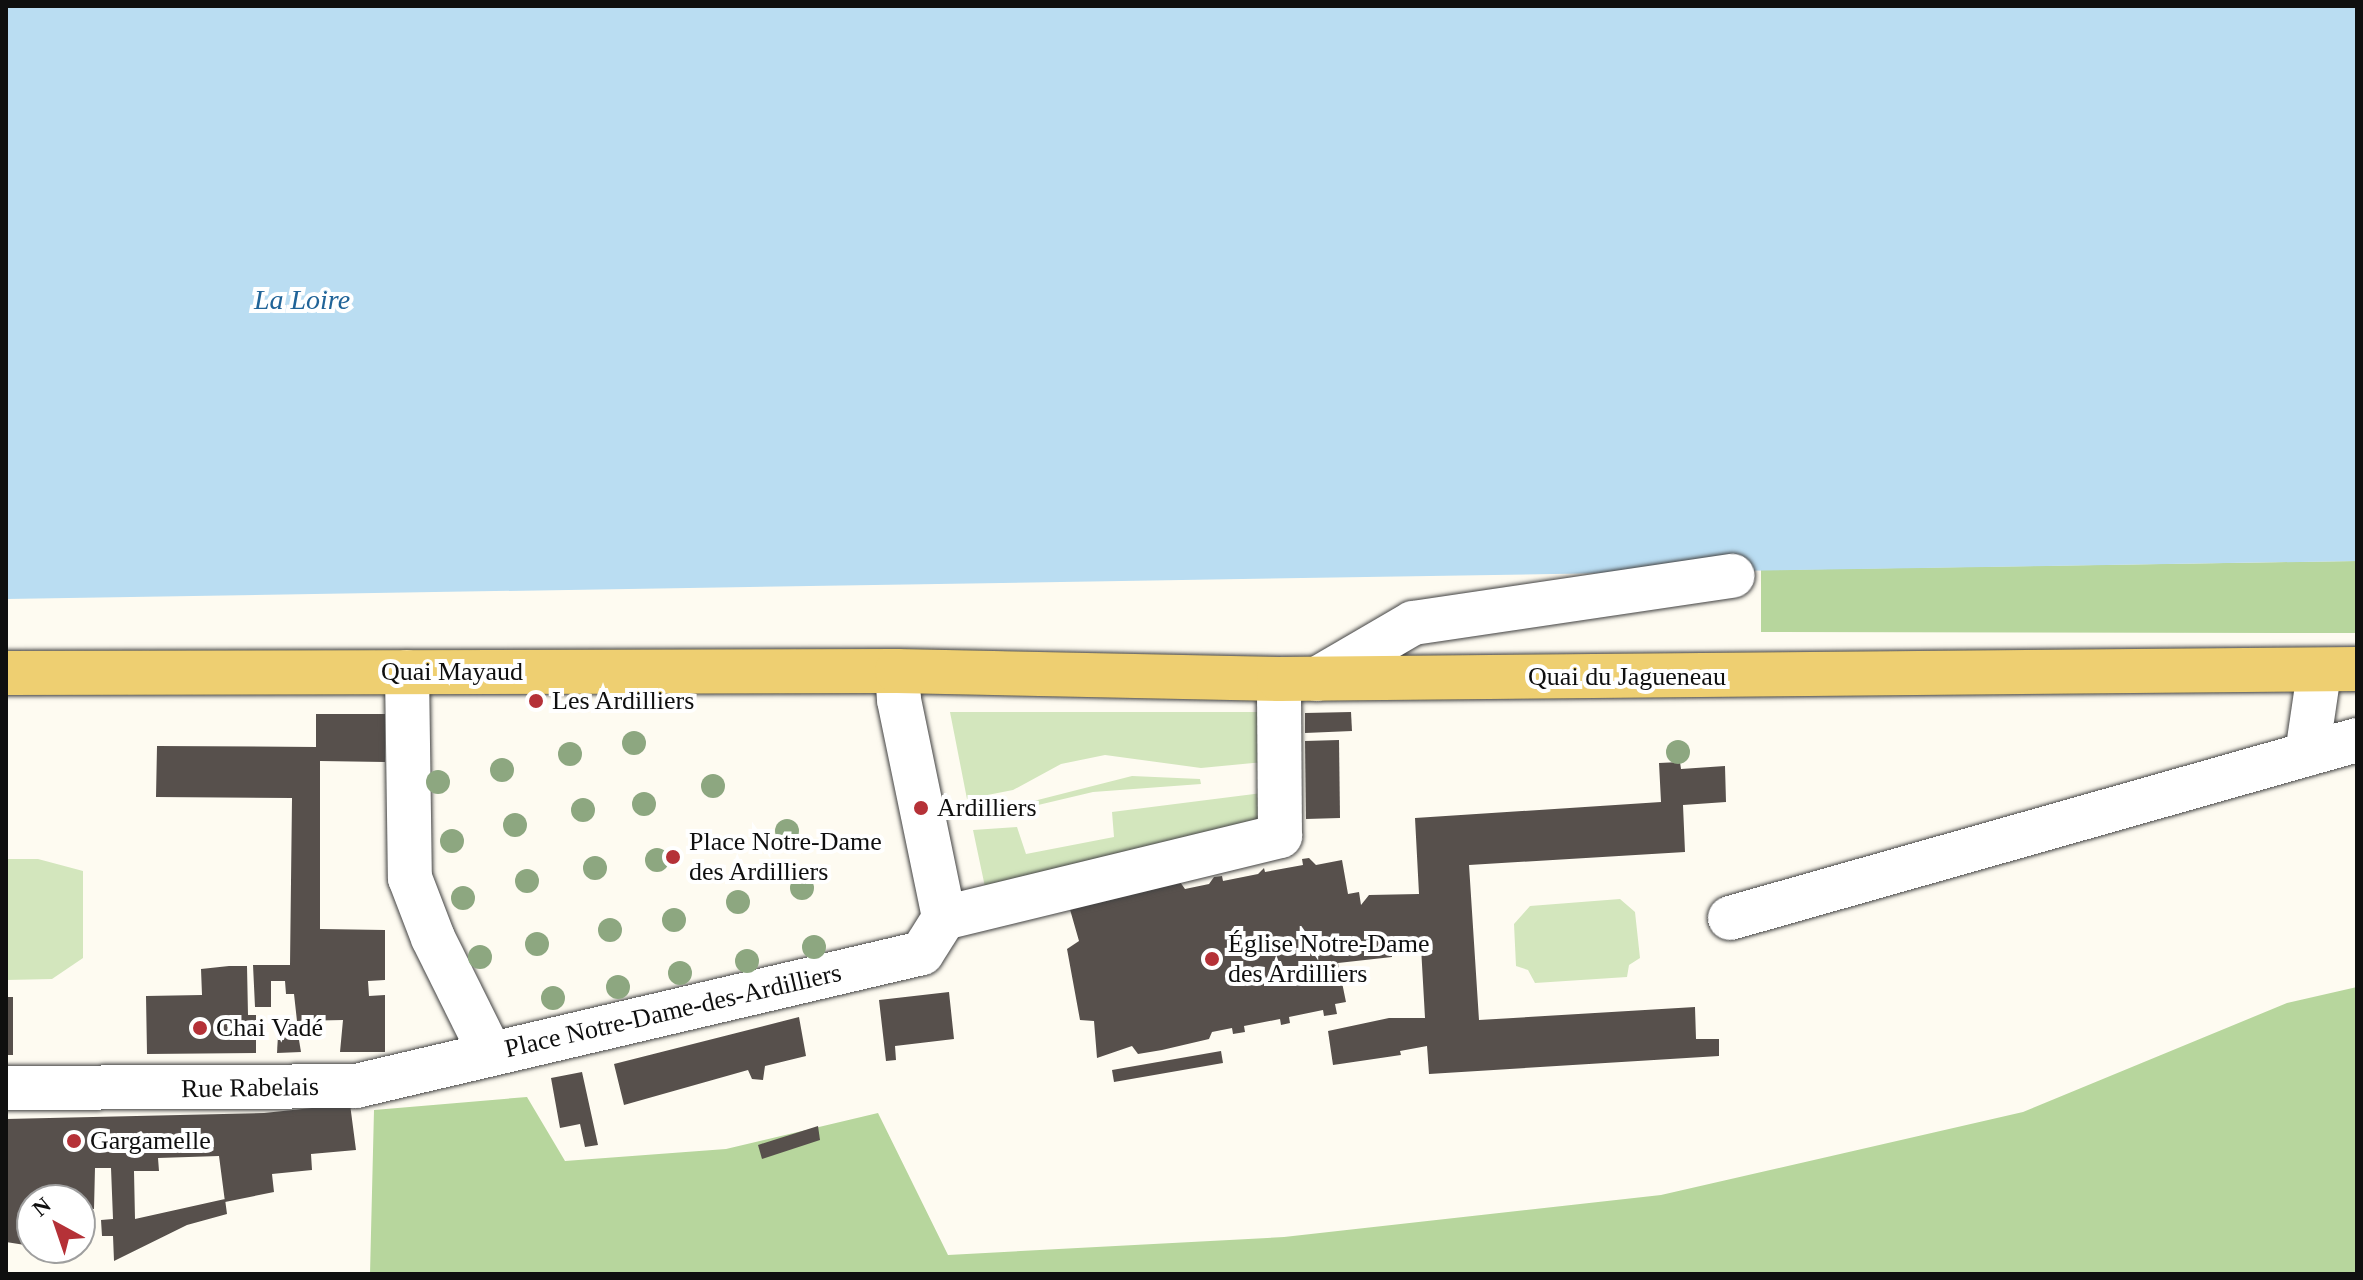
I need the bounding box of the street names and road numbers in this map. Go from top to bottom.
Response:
street label: Quai Mayaud [381,656,523,688]
street label: Quai du Jagueneau [1528,661,1726,693]
street label: Place Notre-Dame-des-Ardilliers [502,957,844,1065]
street label: Rue Rabelais [181,1071,319,1105]

